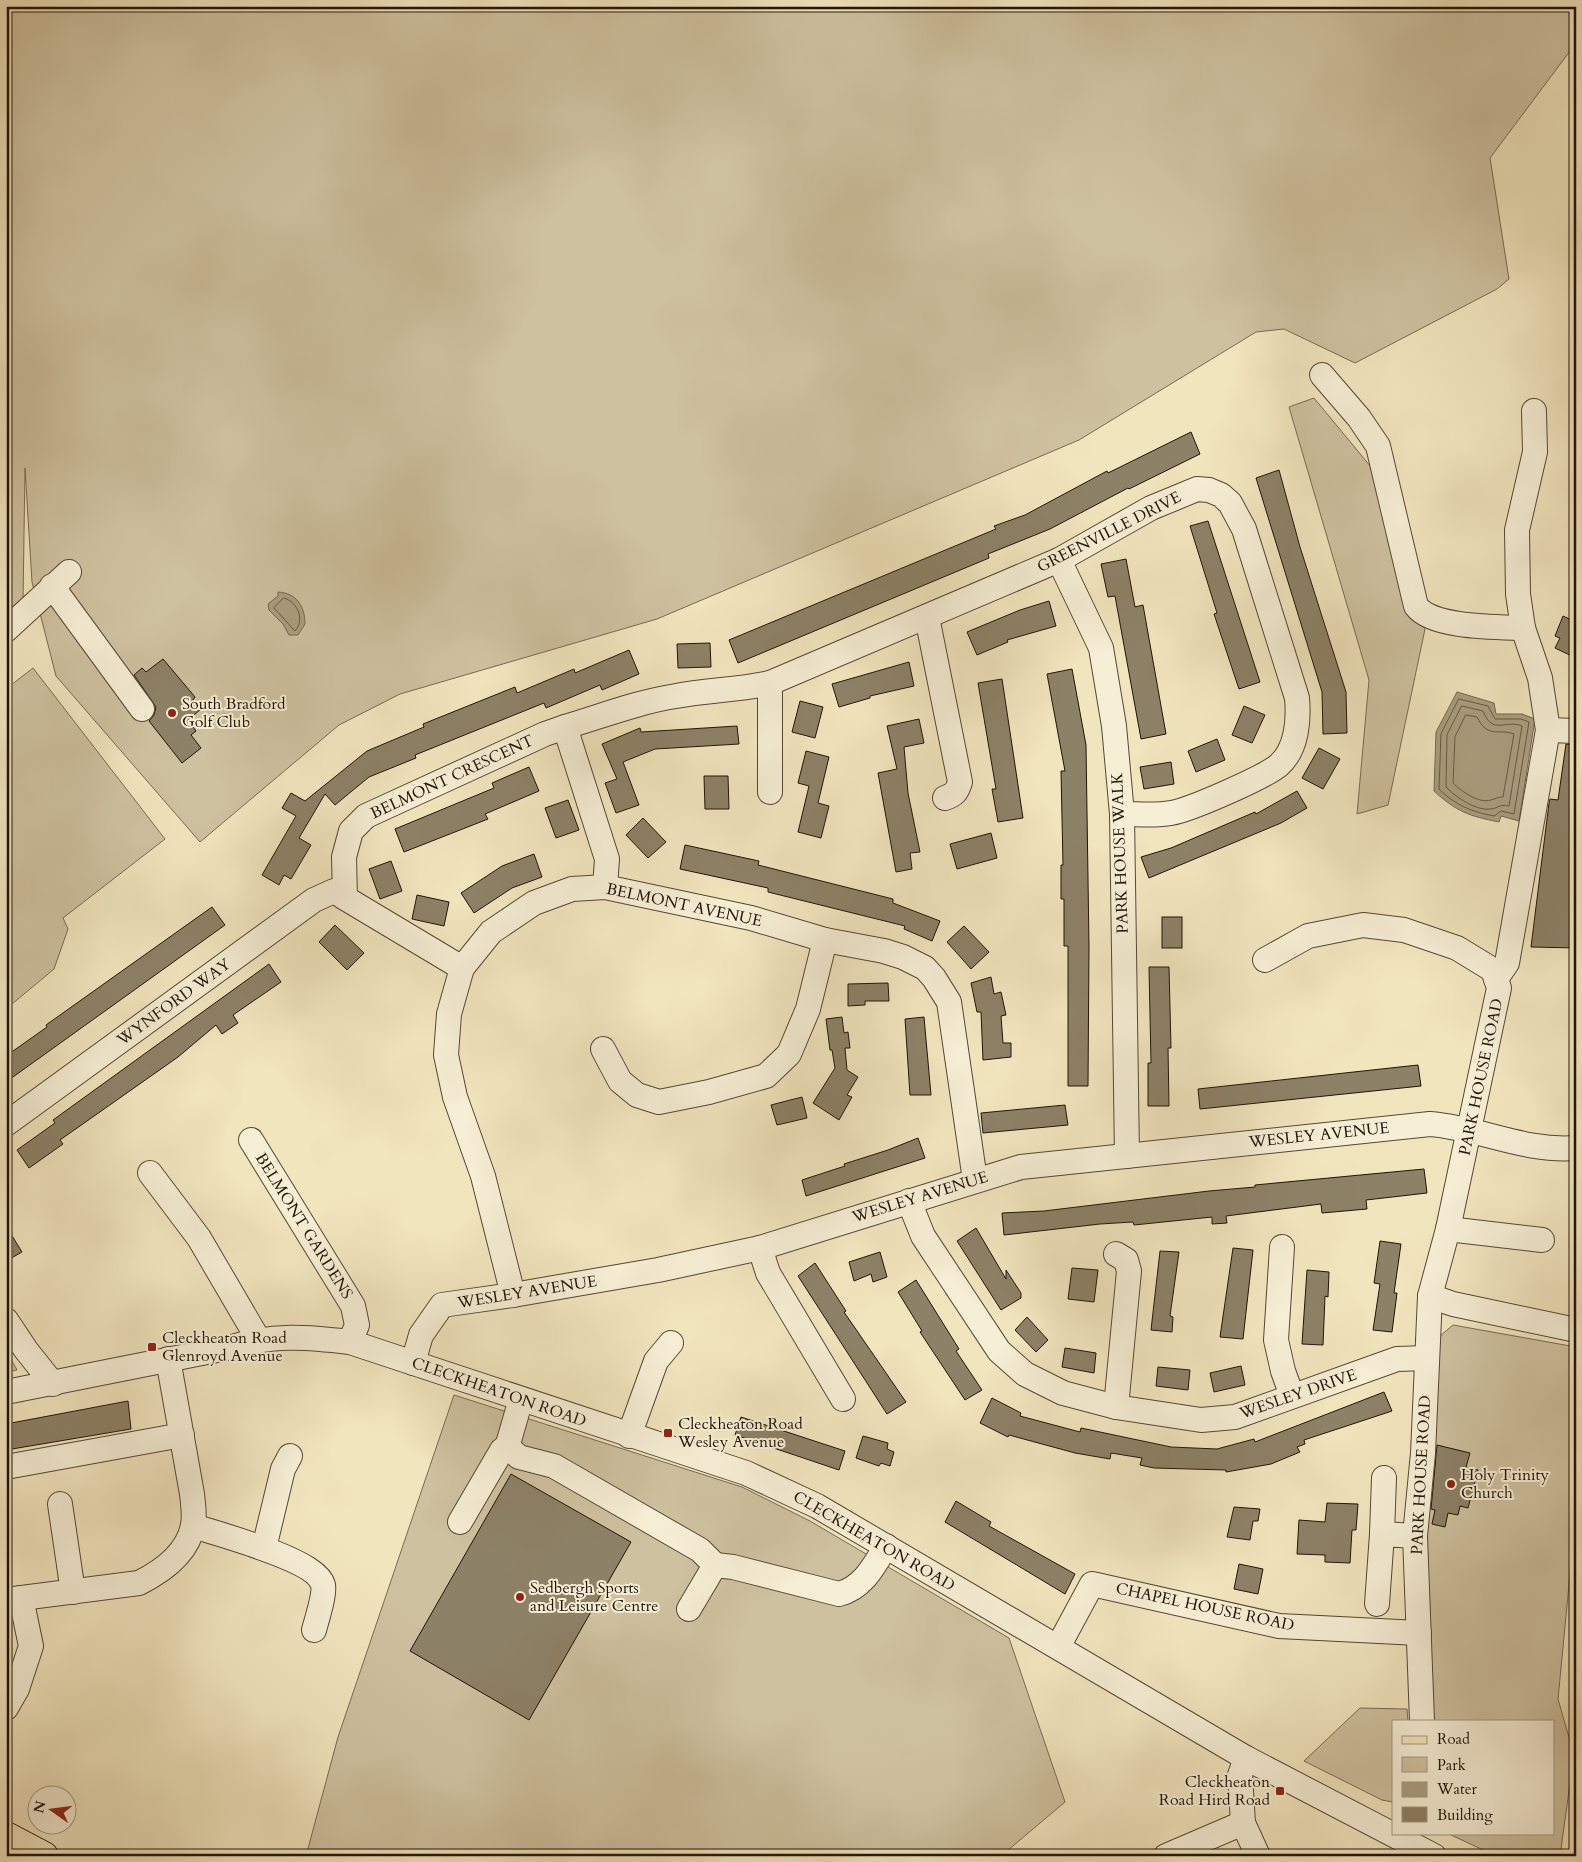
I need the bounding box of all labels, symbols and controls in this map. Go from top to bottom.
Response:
street label: GREENVILLE DRIVE [1033,486,1185,578]
place label: South Bradford Golf Club [182,693,286,733]
marker: South Bradford Golf Club [166,707,178,719]
street label: BELMONT CRESCENT [367,729,537,825]
street label: PARK HOUSE WALK [1106,772,1134,934]
street label: BELMONT AVENUE [604,878,764,932]
street label: WYNFORD WAY [112,953,235,1051]
street label: PARK HOUSE ROAD [1454,997,1508,1157]
street label: WESLEY AVENUE [1247,1117,1390,1153]
street label: BELMONT GARDENS [250,1149,358,1303]
street label: WESLEY AVENUE [848,1166,991,1228]
street label: WESLEY AVENUE [455,1270,598,1314]
place label: Cleckheaton Road Glenroyd Avenue [162,1327,287,1367]
marker: Cleckheaton Road Glenroyd Avenue [146,1341,158,1353]
street label: CLECKHEATON ROAD [409,1352,589,1432]
street label: WESLEY DRIVE [1236,1364,1360,1425]
street label: PARK HOUSE ROAD [1406,1395,1436,1555]
place label: Cleckheaton Road Wesley Avenue [677,1413,803,1453]
marker: Cleckheaton Road Wesley Avenue [662,1427,674,1439]
place label: Holy Trinity Church [1461,1464,1550,1504]
marker: Holy Trinity Church [1445,1478,1457,1490]
street label: CLECKHEATON ROAD [789,1486,959,1596]
place label: Sedbergh Sports and Leisure Centre [530,1577,659,1617]
street label: CHAPEL HOUSE ROAD [1114,1577,1296,1637]
marker: Sedbergh Sports and Leisure Centre [514,1591,526,1603]
legend [1392,1720,1554,1834]
text: Road [1437,1729,1470,1749]
text: Park [1437,1755,1466,1775]
place label: Cleckheaton Road Hird Road [1159,1771,1270,1811]
text: Water [1436,1779,1478,1799]
north arrow [28,1784,78,1834]
marker: Cleckheaton Road Hird Road [1274,1785,1286,1797]
text: N [29,1799,51,1815]
text: Building [1437,1805,1493,1825]

